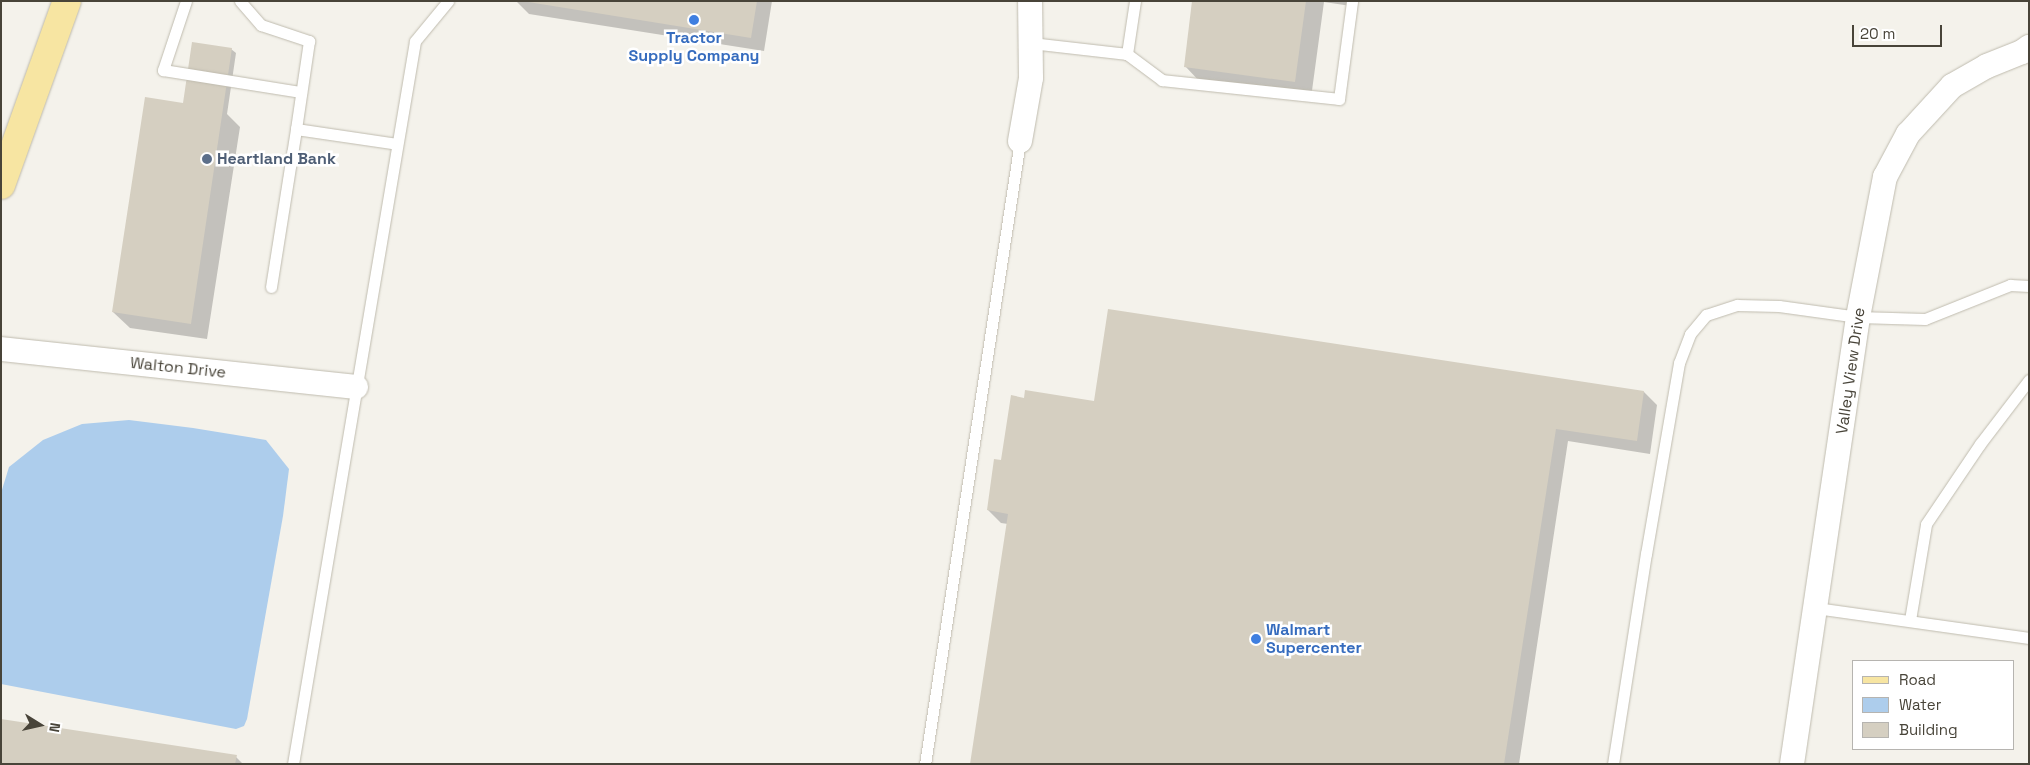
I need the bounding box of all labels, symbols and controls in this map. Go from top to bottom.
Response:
marker: Tractor Supply Company [688,14,700,26]
scale bar [1855,15,1945,47]
text: 20 m [1860,24,1895,43]
place label: Tractor Supply Company [629,28,759,66]
place label: Heartland Bank [217,149,336,169]
marker: Heartland Bank [201,153,213,165]
street label: Valley View Drive [1833,306,1869,436]
street label: Walton Drive [129,353,227,383]
place label: Walmart Supercenter [1266,620,1362,658]
marker: Walmart Supercenter [1250,633,1262,645]
legend [1852,660,2015,750]
text: Road [1899,670,1936,689]
text: Water [1899,695,1941,714]
north arrow [15,700,65,750]
text: Building [1899,720,1958,739]
text: N [45,721,64,734]

